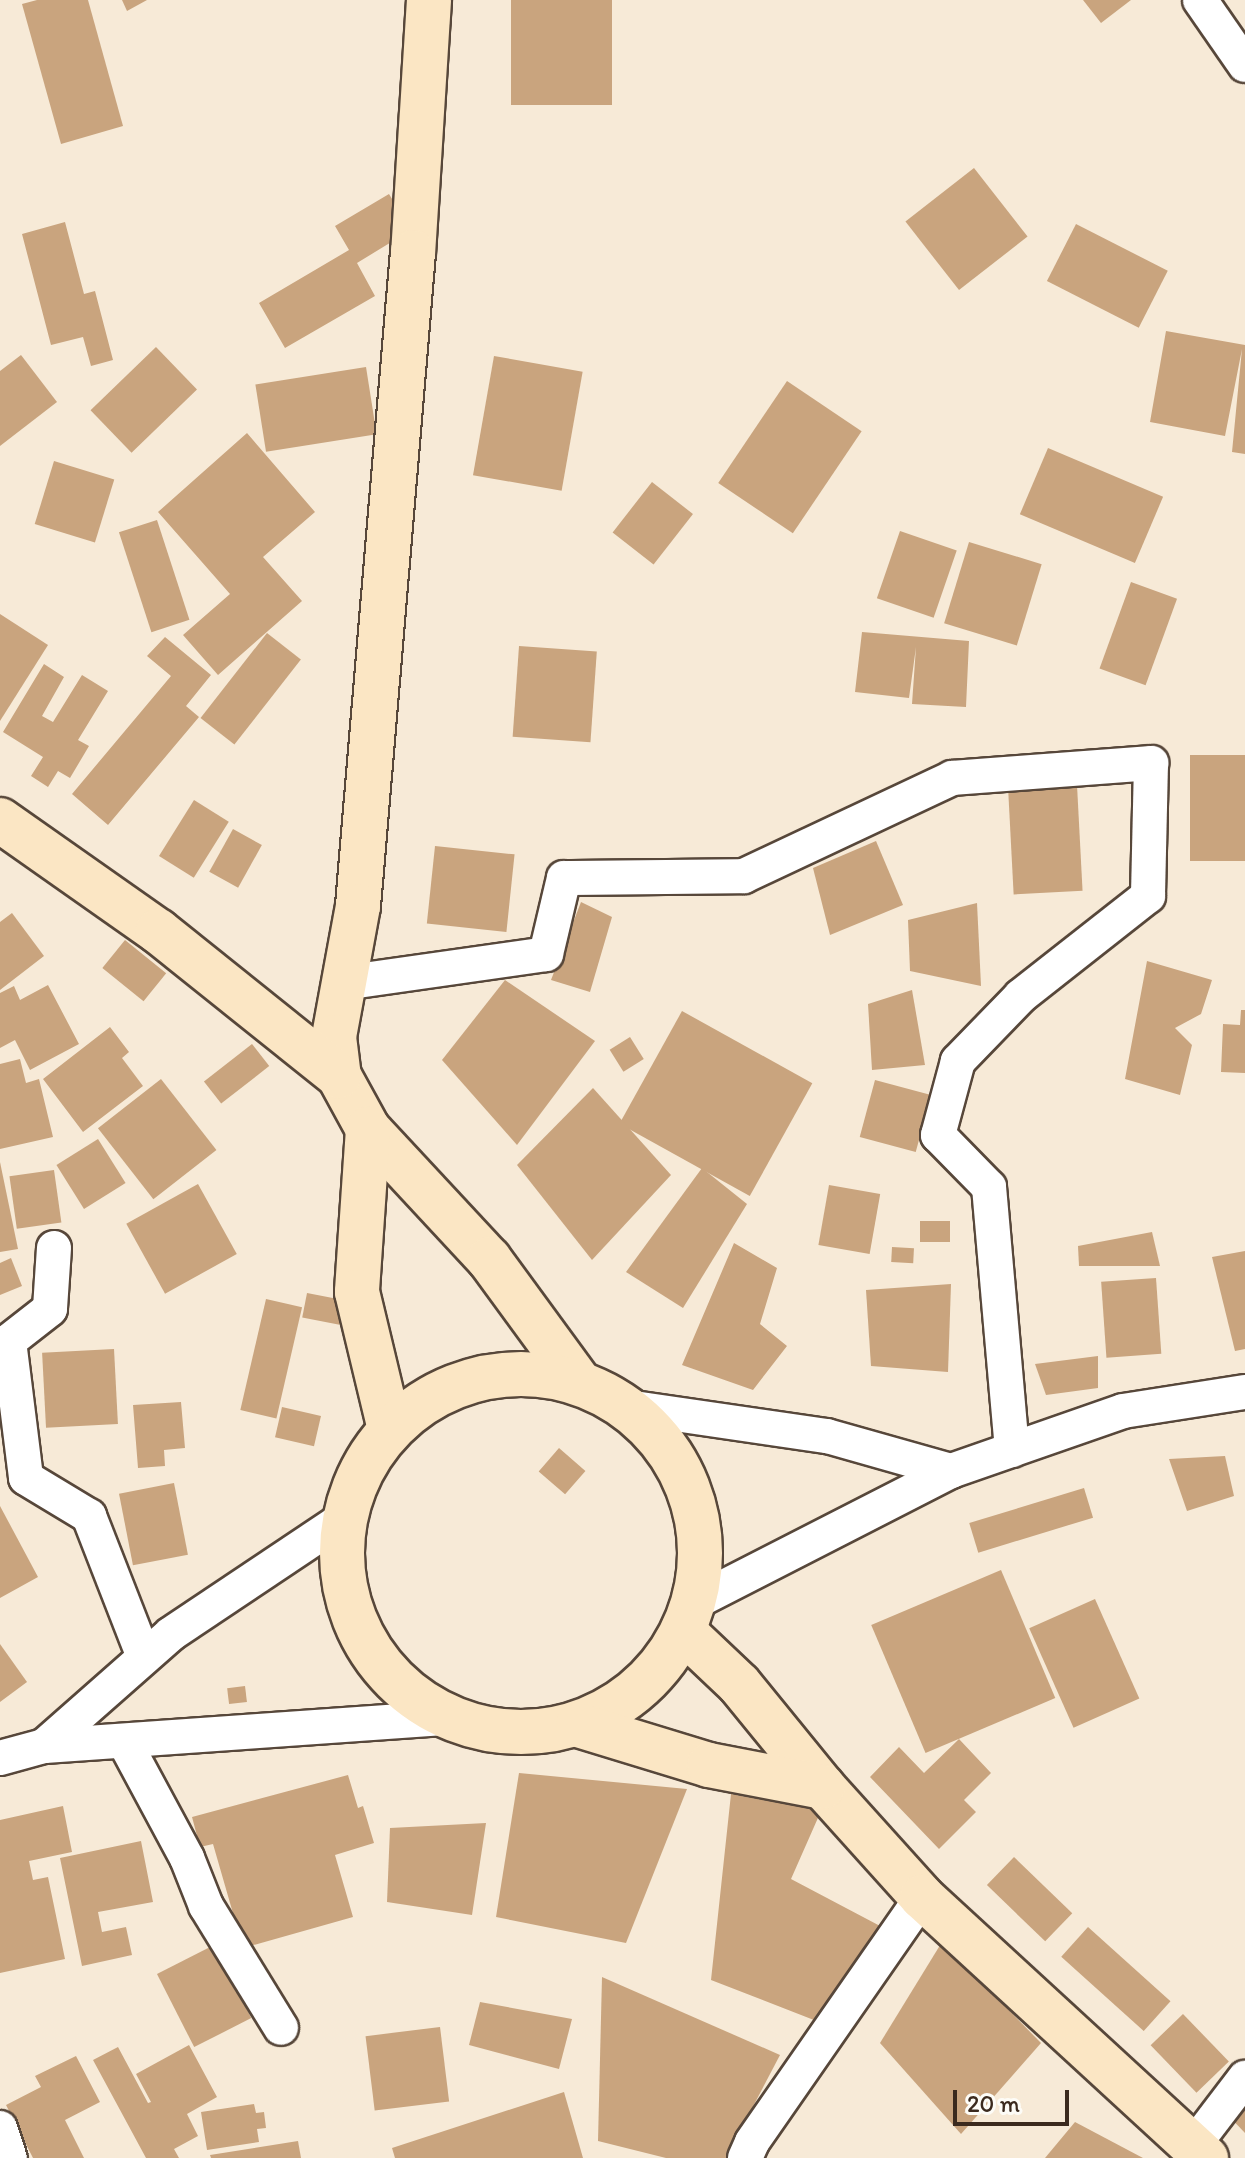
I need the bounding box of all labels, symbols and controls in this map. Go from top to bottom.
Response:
scale bar [957,2074,1073,2124]
text: 20 m [967,2089,1020,2118]

